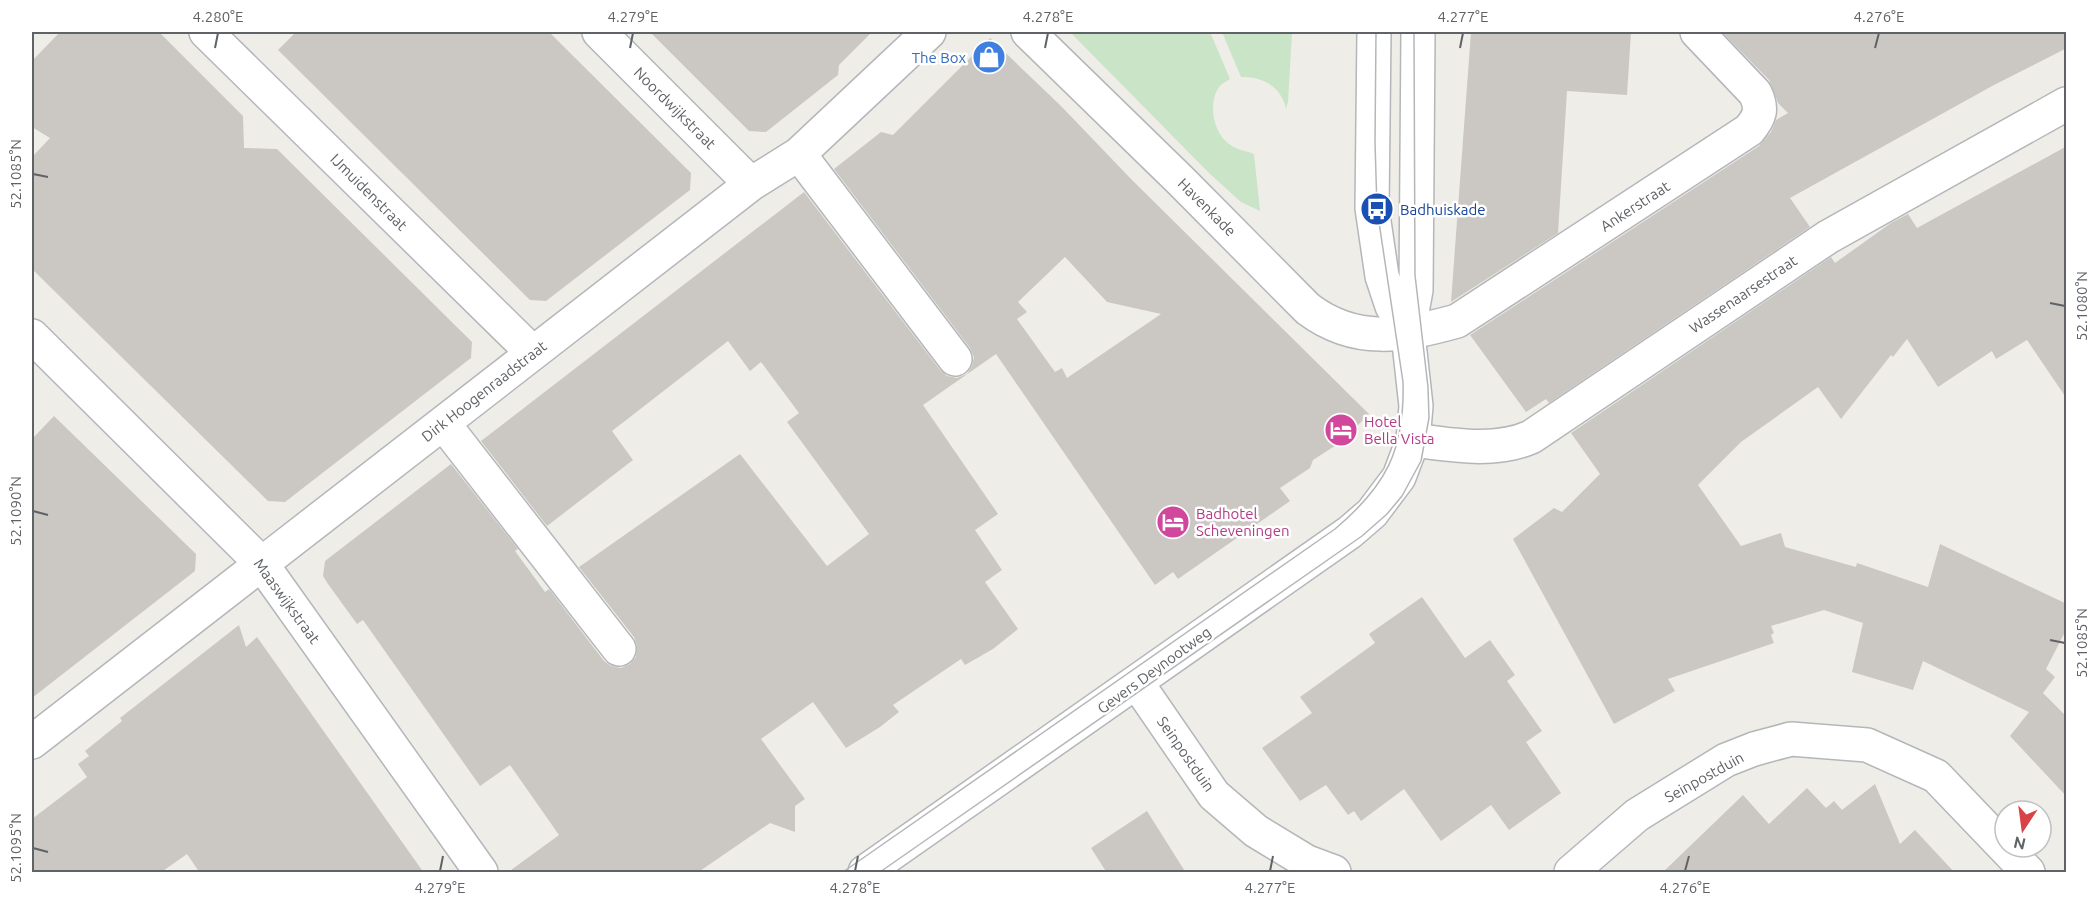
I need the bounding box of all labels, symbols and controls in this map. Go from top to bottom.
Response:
text: 4.280°E [193,8,243,25]
text: 4.279°E [608,8,658,25]
text: 4.278°E [1023,8,1073,25]
text: 4.277°E [1438,8,1488,25]
text: 4.276°E [1854,8,1904,25]
shop icon: The Box [971,39,1007,75]
place label: The Box [912,49,966,66]
street label: Noordwijkstraat [631,64,719,152]
text: 52.1085°N [7,139,24,209]
street label: IJmuidenstraat [327,150,411,234]
street label: Havenkade [1175,175,1239,239]
street label: Ankerstraat [1597,177,1673,235]
bus stop icon: Badhuiskade [1359,191,1395,227]
place label: Badhuiskade [1400,201,1486,218]
street label: Wassenaarsestraat [1686,252,1800,336]
text: 52.1080°N [2073,271,2090,341]
street label: Dirk Hoogenraadstraat [418,337,550,445]
hotel icon: Hotel Bella Vista [1323,412,1359,448]
place label: Hotel Bella Vista [1364,413,1435,447]
text: 52.1090°N [7,476,24,546]
hotel icon: Badhotel Scheveningen [1155,504,1191,540]
place label: Badhotel Scheveningen [1196,505,1290,539]
street label: Maaswijkstraat [250,555,324,647]
text: 52.1085°N [2073,608,2090,678]
street label: Gevers Deynootweg [1094,623,1214,717]
street label: Seinpostduin [1154,713,1218,795]
street label: Seinpostduin [1661,748,1747,806]
north arrow [1993,799,2053,859]
text: 52.1095°N [7,813,24,883]
text: N [2012,834,2027,854]
text: 4.279°E [415,879,465,896]
text: 4.278°E [830,879,880,896]
text: 4.277°E [1245,879,1295,896]
text: 4.276°E [1660,879,1710,896]

